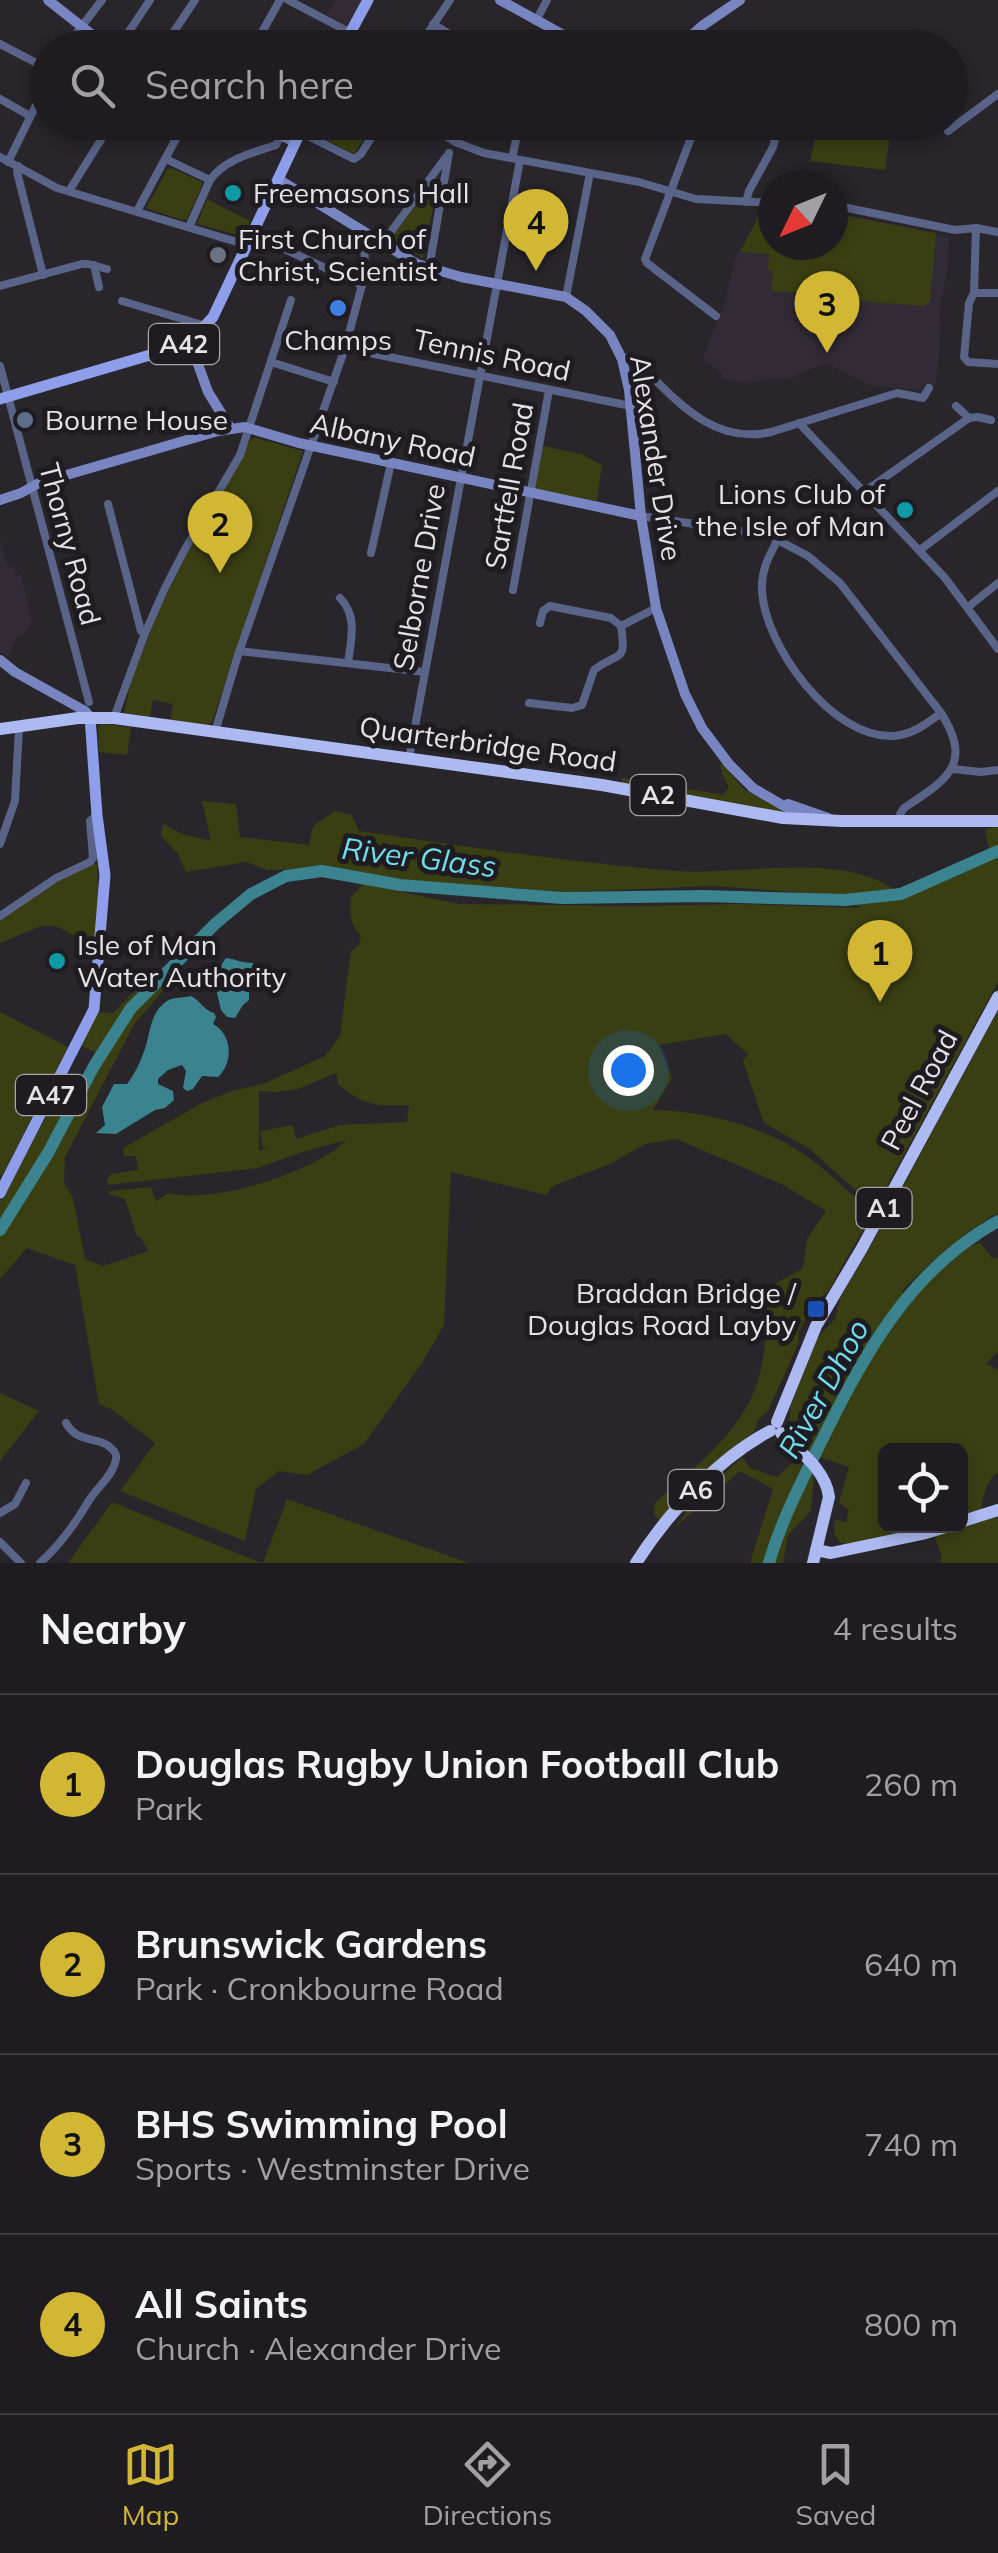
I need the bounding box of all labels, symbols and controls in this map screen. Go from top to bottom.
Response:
search box [30,30,968,140]
icon: search [65,58,120,113]
text: Search here [145,61,354,109]
north arrow [758,170,848,260]
place label: Freemasons Hall [253,175,469,210]
marker: Freemasons Hall [222,182,244,204]
pin: 4 [504,188,568,271]
place label: First Church of Christ, Scientist [238,221,438,288]
marker: First Church of Christ, Scientist [207,244,229,266]
pin: 3 [794,270,860,353]
marker: Champs [327,297,349,319]
street label: Tennis Road [411,321,574,388]
place label: Champs [284,322,392,357]
road number: A42 [149,324,219,364]
street label: Alexander Drive [623,353,690,563]
street label: Sartfell Road [477,400,540,572]
place label: Bourne House [45,402,228,437]
street label: Albany Road [307,405,479,474]
marker: Bourne House [14,409,36,431]
street label: Thorny Road [32,459,109,629]
place label: Lions Club of the Isle of Man [696,476,886,543]
street label: Selborne Drive [385,481,452,673]
pin: 2 [188,490,252,573]
marker: Lions Club of the Isle of Man [894,499,916,521]
street label: Quarterbridge Road [357,708,619,779]
road number: A2 [630,775,686,815]
water label: River Glass [340,829,499,885]
pin: 1 [848,920,912,1002]
place label: Isle of Man Water Authority [77,927,286,994]
marker: Isle of Man Water Authority [46,950,68,972]
street label: Peel Road [872,1024,965,1156]
your location [603,1045,654,1096]
road number: A47 [16,1075,86,1115]
road number: A1 [856,1188,912,1228]
place label: Braddan Bridge / Douglas Road Layby [527,1275,797,1342]
marker: Braddan Bridge / Douglas Road Layby [805,1298,827,1320]
water label: River Dhoo [769,1312,877,1465]
map controls [878,1443,968,1533]
button: locate [878,1443,968,1533]
road number: A6 [668,1470,724,1510]
text: Nearby [40,1602,186,1655]
text: 4 results [833,1608,958,1648]
text: Douglas Rugby Union Football Club [135,1740,779,1788]
text: 1 [63,1764,82,1804]
text: 260 m [864,1764,958,1804]
text: Park [135,1788,202,1828]
text: Brunswick Gardens [135,1920,487,1968]
text: 2 [63,1944,82,1984]
text: 640 m [864,1944,958,1984]
text: Park · Cronkbourne Road [135,1968,504,2008]
text: BHS Swimming Pool [135,2100,508,2148]
text: 3 [63,2124,82,2164]
text: 740 m [864,2124,958,2164]
text: Sports · Westminster Drive [135,2148,530,2188]
text: All Saints [135,2280,308,2328]
text: 4 [63,2304,82,2344]
text: 800 m [864,2304,958,2344]
text: Church · Alexander Drive [135,2328,501,2368]
tab: Map [122,2437,179,2532]
tab: Directions [423,2437,552,2532]
tab: Saved [795,2437,876,2532]

